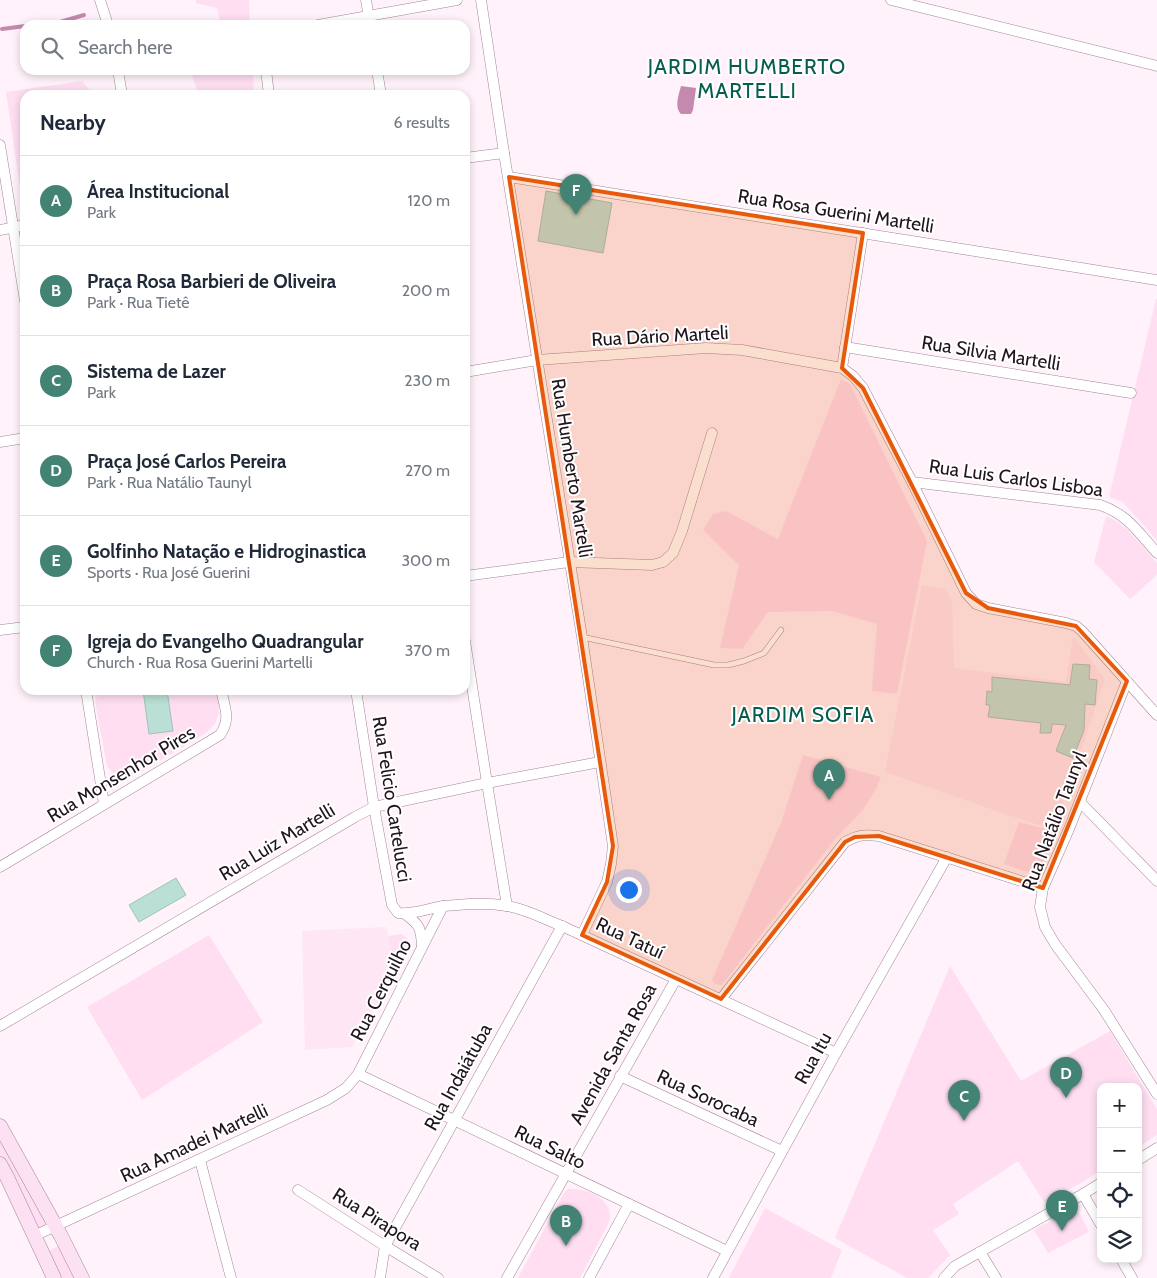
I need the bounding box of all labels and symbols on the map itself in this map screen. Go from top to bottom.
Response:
district label: JARDIM HUMBERTO MARTELLI [647,54,846,103]
pin: F [560,174,592,215]
street label: Rua Rosa Guerini Martelli [736,184,936,238]
street label: Rua Dário Marteli [591,321,729,351]
street label: Rua Silvia Martelli [920,331,1062,375]
street label: Rua Humberto Martelli [546,377,598,559]
street label: Rua Luis Carlos Lisboa [928,454,1104,502]
district label: JARDIM SOFIA [731,702,874,727]
street label: Rua Felicio Cartelucci [368,714,416,884]
street label: Rua Monsenhor Pires [43,721,199,827]
street label: Rua Natálio Taunyl [1017,747,1091,894]
pin: A [813,759,845,800]
street label: Rua Luiz Martelli [215,798,339,886]
your location [616,877,642,903]
street label: Rua Tatuí [592,912,668,964]
street label: Rua Cerquilho [345,935,417,1045]
street label: Avenida Santa Rosa [565,980,661,1128]
street label: Rua Indaiátuba [419,1020,497,1134]
street label: Rua Itu [789,1028,837,1088]
pin: D [1050,1057,1082,1098]
street label: Rua Sorocaba [653,1064,763,1132]
pin: C [948,1080,980,1121]
street label: Rua Amadei Martelli [117,1099,271,1187]
street label: Rua Salto [511,1120,589,1174]
street label: Rua Pirapora [328,1183,426,1255]
pin: E [1046,1190,1078,1231]
pin: B [550,1205,582,1246]

